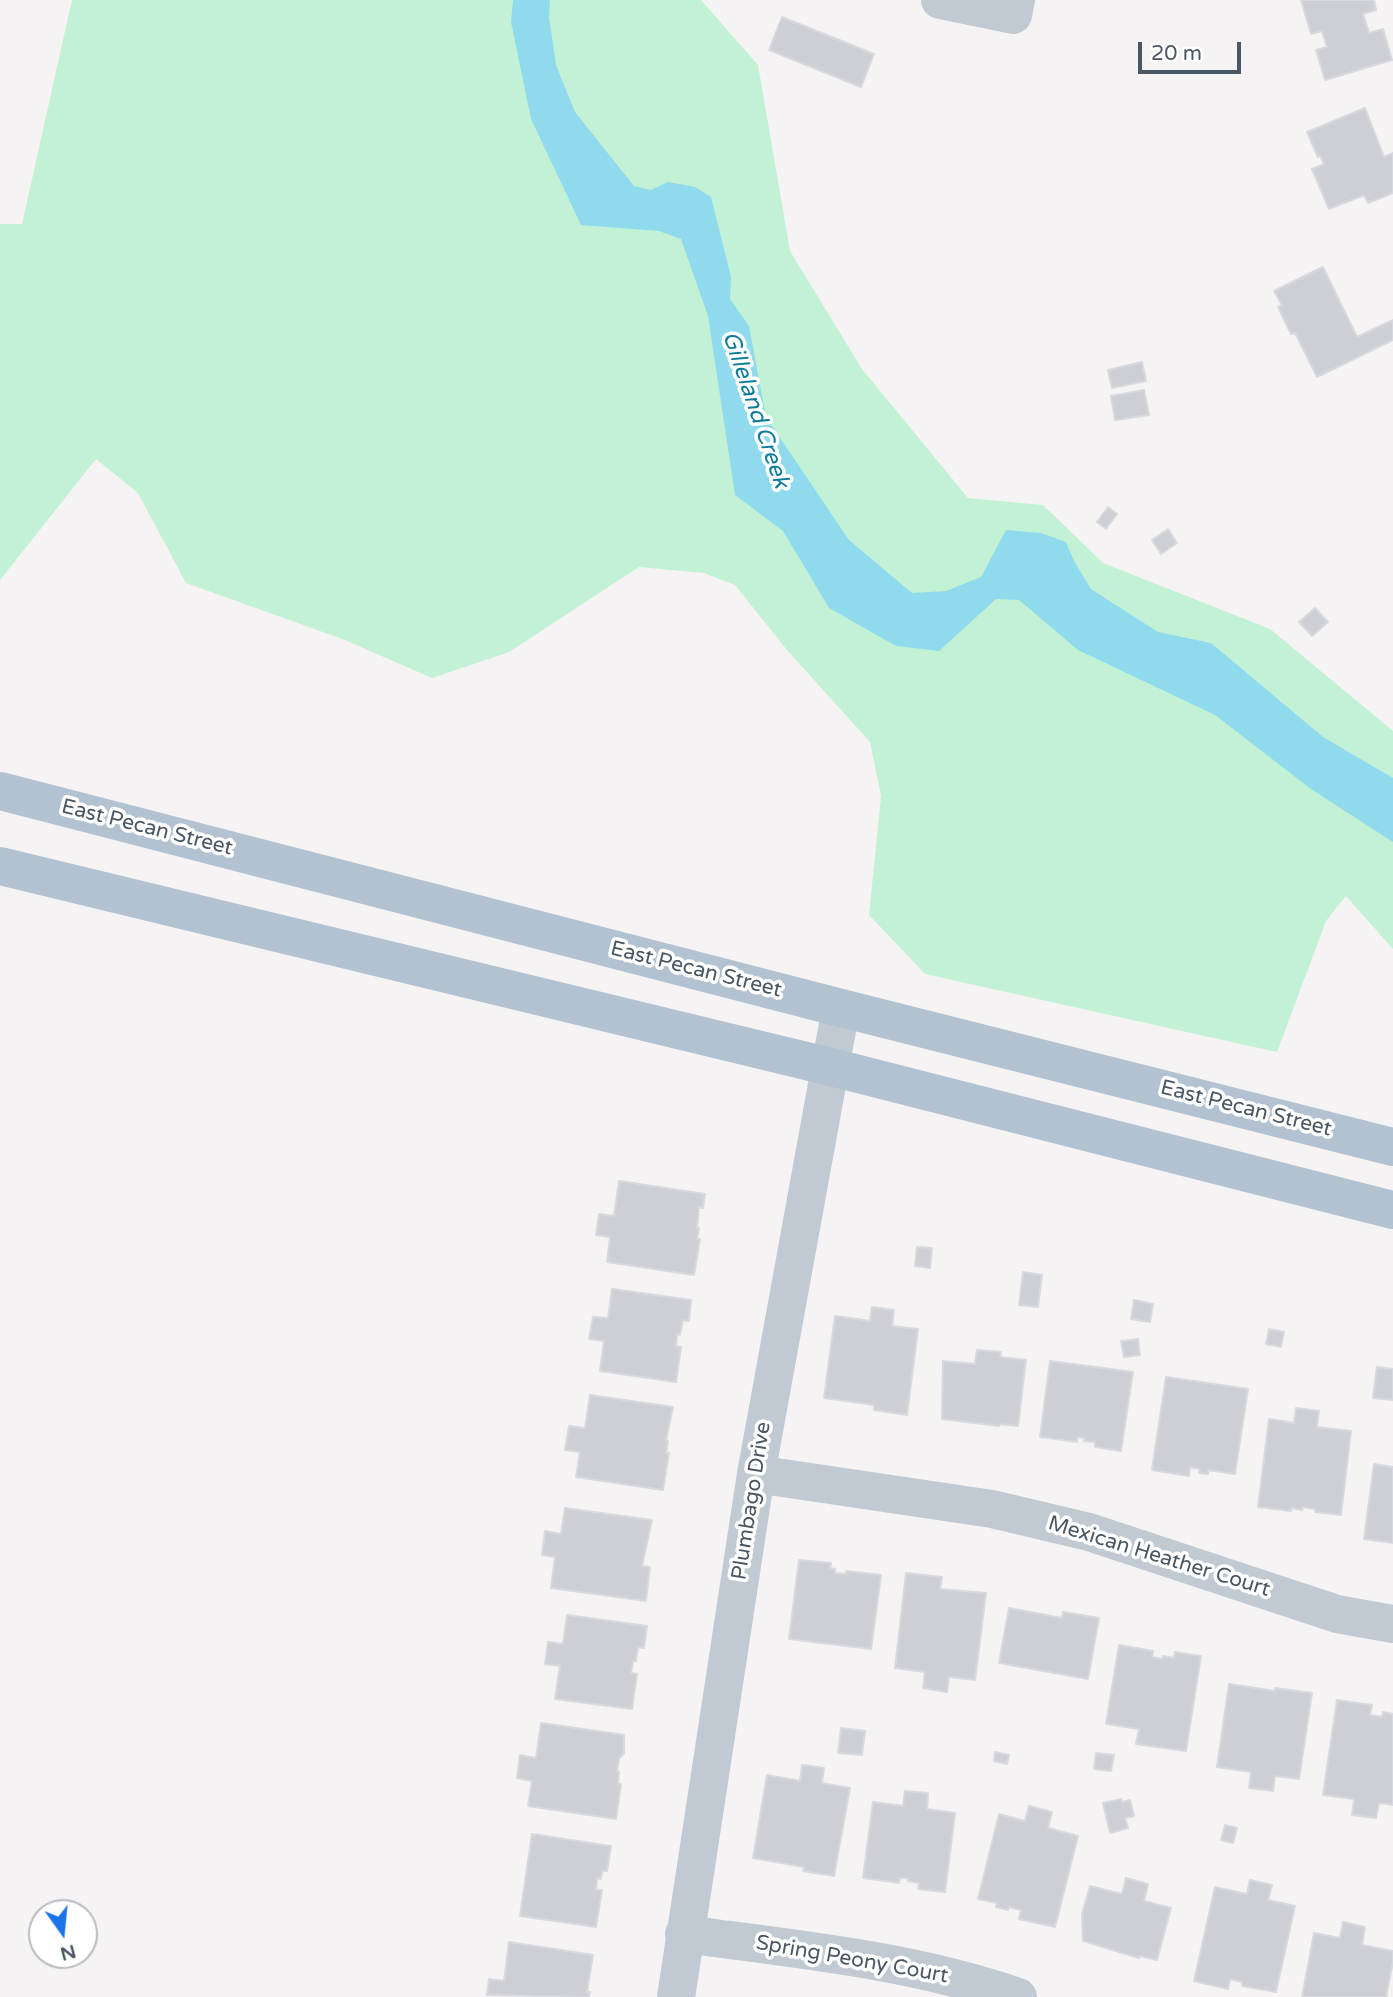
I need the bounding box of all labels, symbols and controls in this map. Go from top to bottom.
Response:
scale bar [1141,28,1244,72]
text: 20 m [1151,41,1202,66]
water label: Gilleland Creek [715,328,795,492]
street label: East Pecan Street [59,795,235,861]
street label: East Pecan Street [608,937,784,1003]
street label: East Pecan Street [1158,1076,1334,1142]
street label: Plumbago Drive [727,1420,777,1582]
street label: Mexican Heather Court [1045,1511,1273,1603]
north arrow [28,1899,98,1969]
street label: Spring Peony Court [754,1931,950,1989]
text: N [58,1940,78,1965]

